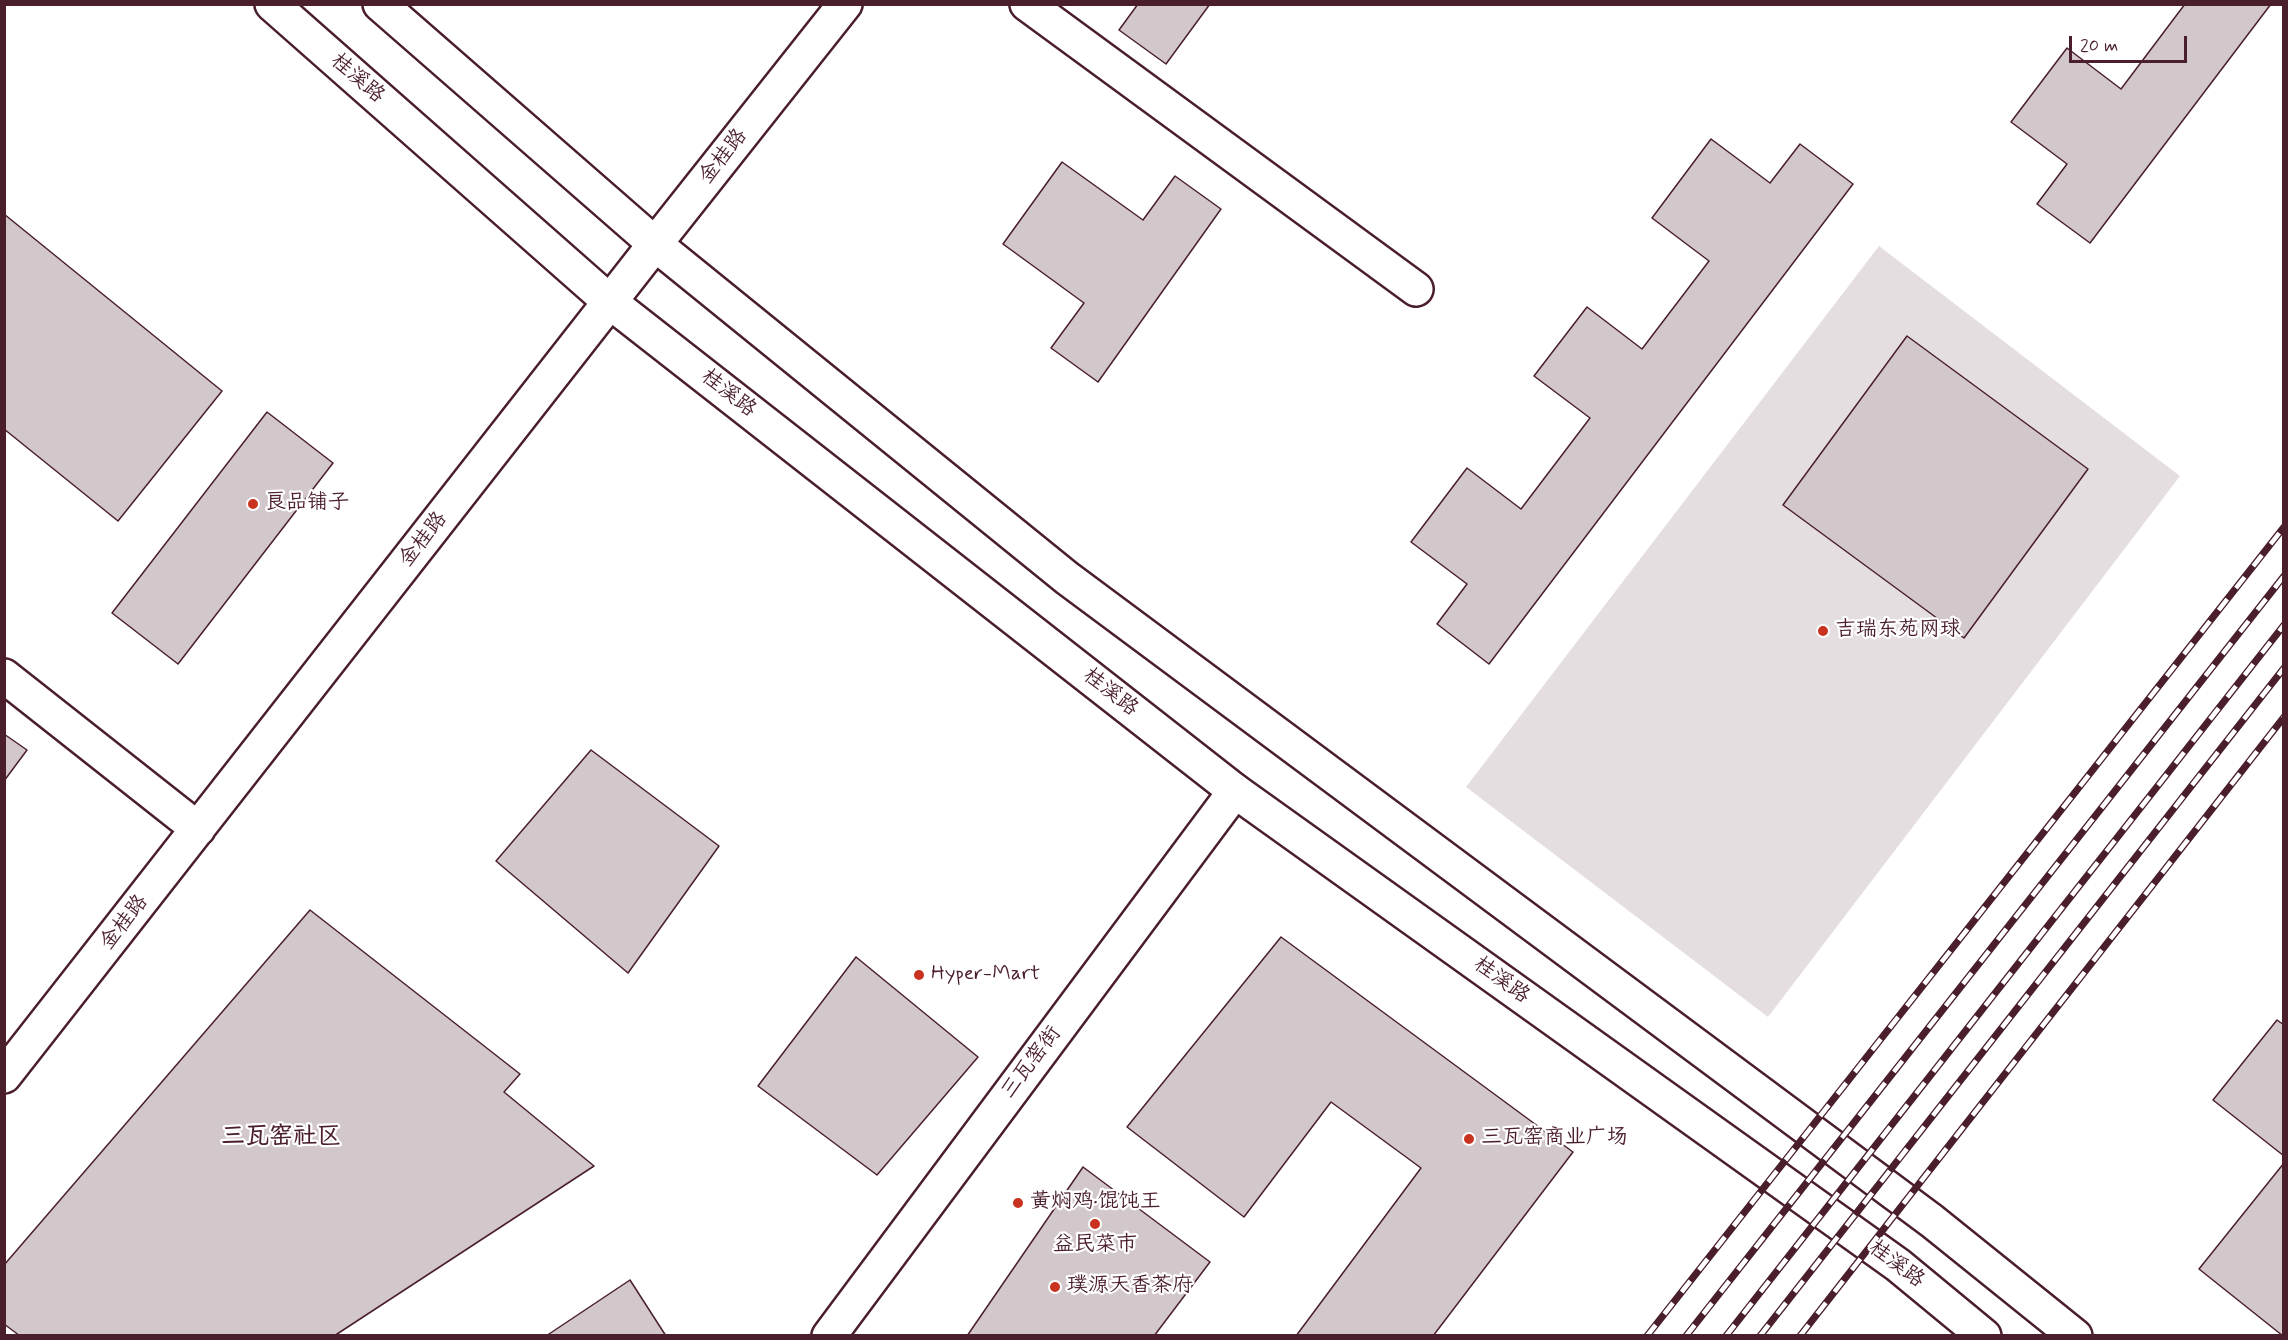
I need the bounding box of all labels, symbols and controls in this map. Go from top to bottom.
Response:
scale bar [2072,24,2190,62]
text: 20 m [2080,34,2118,58]
street label: 桂溪路 [325,49,389,109]
street label: 金桂路 [695,124,753,190]
street label: 桂溪路 [695,365,761,423]
place label: 良品铺子 [265,491,349,517]
marker: 良品铺子 [246,497,260,511]
street label: 金桂路 [395,507,453,573]
place label: 吉瑞东苑网球 [1835,618,1961,644]
marker: 吉瑞东苑网球 [1816,624,1830,638]
street label: 桂溪路 [1077,664,1143,722]
street label: 金桂路 [96,890,154,956]
street label: 桂溪路 [1468,952,1534,1010]
place label: Hyper-Mart [931,962,1040,988]
marker: Hyper-Mart [912,968,926,982]
street label: 三瓦窑街 [997,1022,1067,1104]
district label: 三瓦窑社区 [221,1124,341,1152]
place label: 三瓦窑商业广场 [1481,1126,1628,1152]
marker: 三瓦窑商业广场 [1462,1132,1476,1146]
place label: 黄焖鸡·馄饨王 [1030,1190,1161,1216]
marker: 黄焖鸡·馄饨王 [1011,1196,1025,1210]
marker: 益民菜市 [1088,1217,1102,1231]
place label: 益民菜市 [1053,1233,1137,1259]
street label: 桂溪路 [1863,1236,1929,1294]
place label: 璞源天香茶府 [1067,1274,1193,1300]
marker: 璞源天香茶府 [1048,1280,1062,1294]

